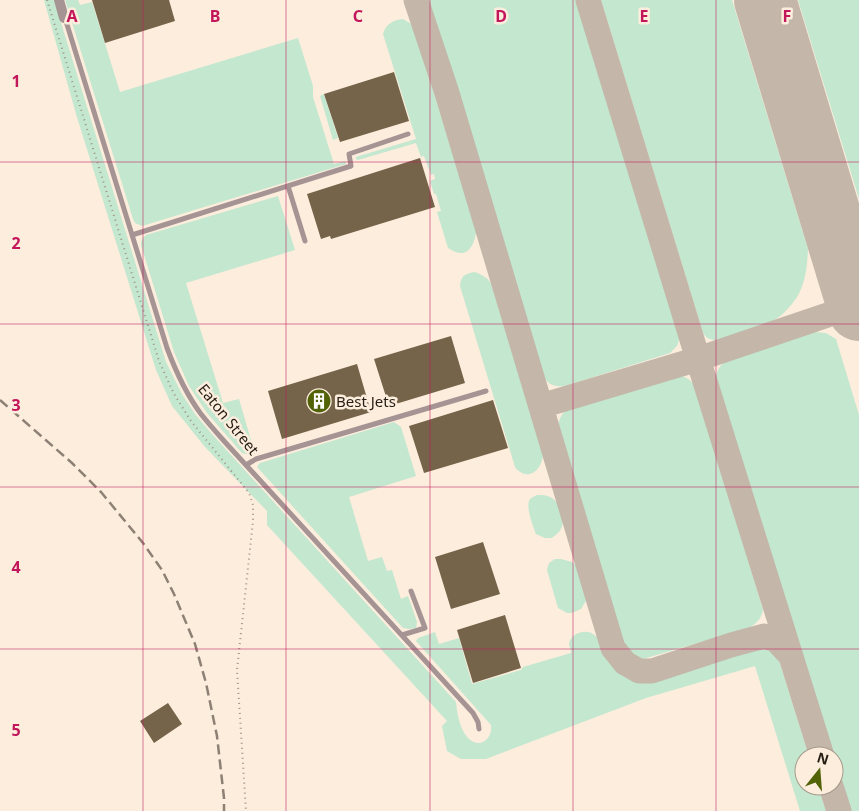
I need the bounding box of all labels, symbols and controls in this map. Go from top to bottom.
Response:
text: A [66,5,78,27]
text: B [210,5,220,27]
text: C [353,5,363,27]
text: D [495,5,507,27]
text: E [640,5,649,27]
text: F [783,5,791,27]
text: 1 [11,70,21,92]
text: 2 [11,232,21,254]
street label: Eaton Street [194,379,264,459]
building icon: Best Jets [306,388,332,414]
place label: Best Jets [336,391,396,411]
text: 3 [11,394,21,416]
text: 4 [11,556,21,578]
text: 5 [11,719,21,741]
north arrow [794,746,844,796]
text: N [815,747,831,769]

